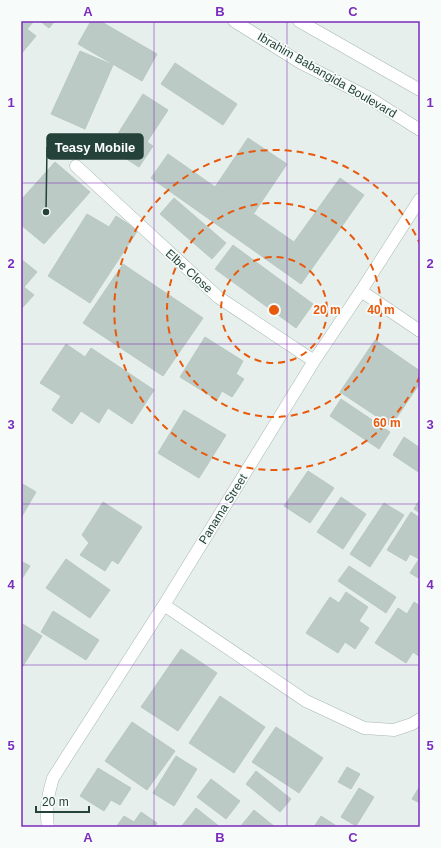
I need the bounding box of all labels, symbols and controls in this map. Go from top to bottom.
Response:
text: A [83,4,93,19]
text: B [215,4,225,19]
text: C [348,4,358,19]
street label: Ibrahim Babangida Boulevard [255,29,399,121]
text: 1 [7,95,15,110]
text: 1 [426,95,434,110]
callout: Teasy Mobile [47,134,143,159]
text: Teasy Mobile [55,140,135,155]
street label: Elbe Close [163,246,215,296]
text: 2 [7,256,15,271]
text: 2 [426,256,434,271]
centre of rings [267,303,281,317]
text: 20 m [313,303,341,317]
text: 40 m [367,303,395,317]
text: 60 m [373,416,401,430]
text: 3 [7,417,15,432]
text: 3 [426,417,434,432]
street label: Panama Street [196,471,250,547]
text: 4 [7,577,15,592]
text: 4 [426,577,434,592]
text: 5 [7,738,15,753]
text: 5 [426,738,434,753]
scale bar [36,788,89,814]
text: 20 m [42,795,69,809]
text: A [83,830,93,845]
text: B [215,830,225,845]
text: C [348,830,358,845]

